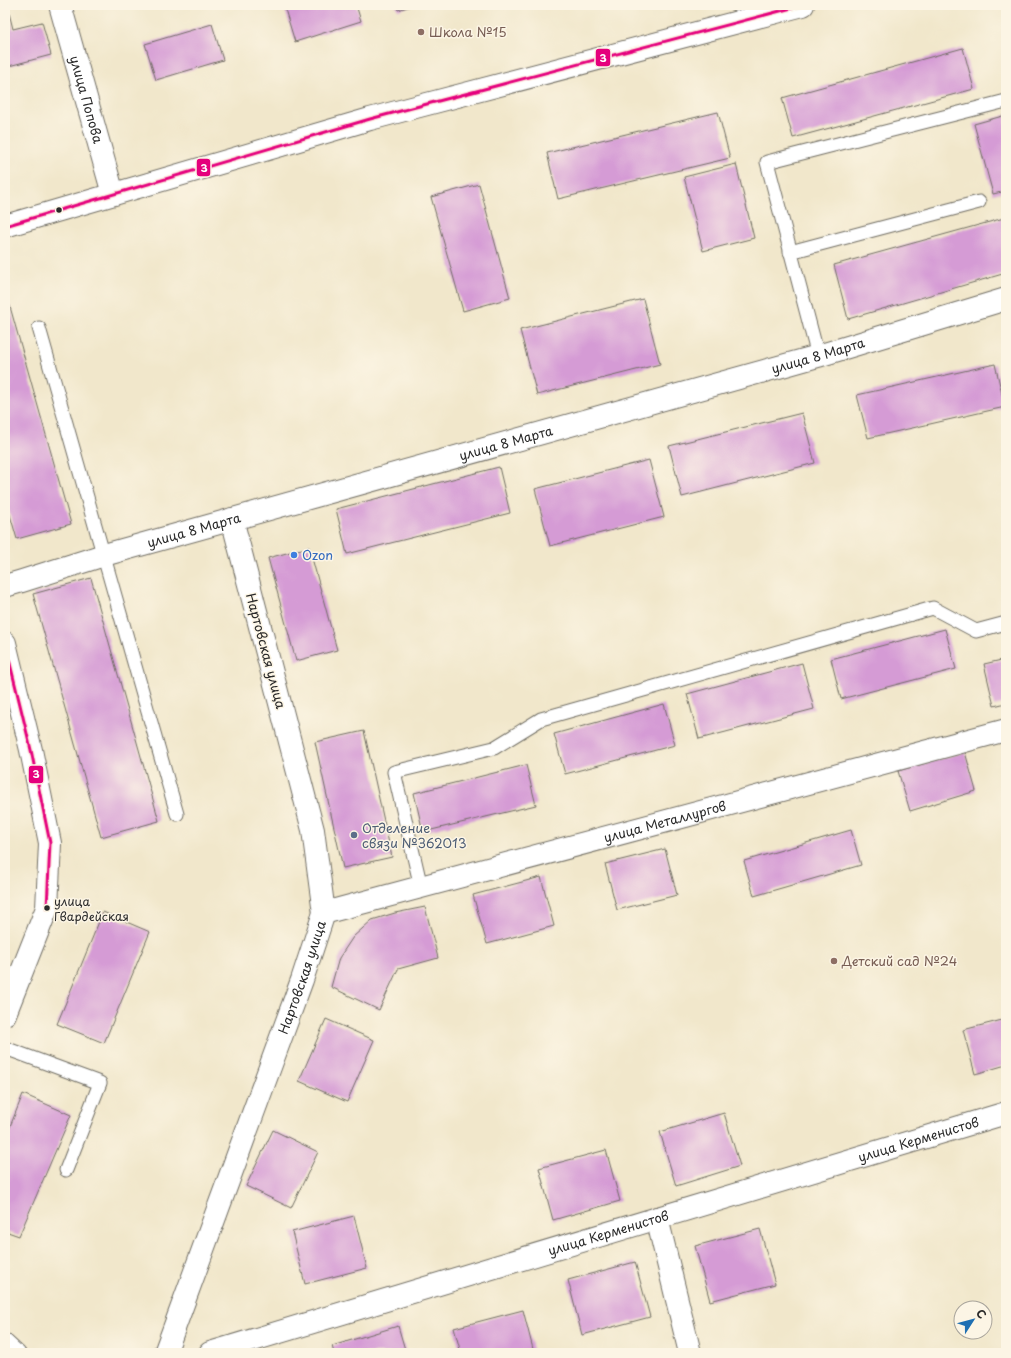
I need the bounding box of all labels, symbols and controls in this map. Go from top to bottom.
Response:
place label: Школа №15 [429,22,507,41]
marker: Школа №15 [416,27,426,37]
line badge: 3 [595,48,611,67]
text: 3 [599,49,607,66]
street label: улица Попова [66,53,109,146]
line badge: 3 [196,158,211,177]
text: 3 [200,159,208,176]
unlabelled marker [54,205,64,215]
street label: улица 8 Марта [769,332,867,378]
street label: улица 8 Марта [457,420,555,465]
street label: улица 8 Марта [145,507,243,552]
place label: Ozon [302,545,333,564]
marker: Ozon [289,550,299,560]
street label: Нартовская улица [242,591,291,712]
line badge: 3 [28,765,44,784]
text: 3 [32,765,40,782]
street label: улица Металлургов [601,796,728,847]
place label: Отделение связи №362013 [362,818,467,852]
marker: Отделение связи №362013 [349,830,359,840]
place label: улица Гвардейская [54,892,129,925]
marker: улица Гвардейская [42,903,52,913]
street label: Нартовская улица [273,917,330,1037]
place label: Детский сад №24 [841,951,957,970]
marker: Детский сад №24 [829,956,839,966]
street label: улица Керменистов [856,1112,981,1166]
street label: улица Керменистов [545,1205,671,1260]
north arrow [953,1300,993,1340]
text: С [972,1305,991,1322]

